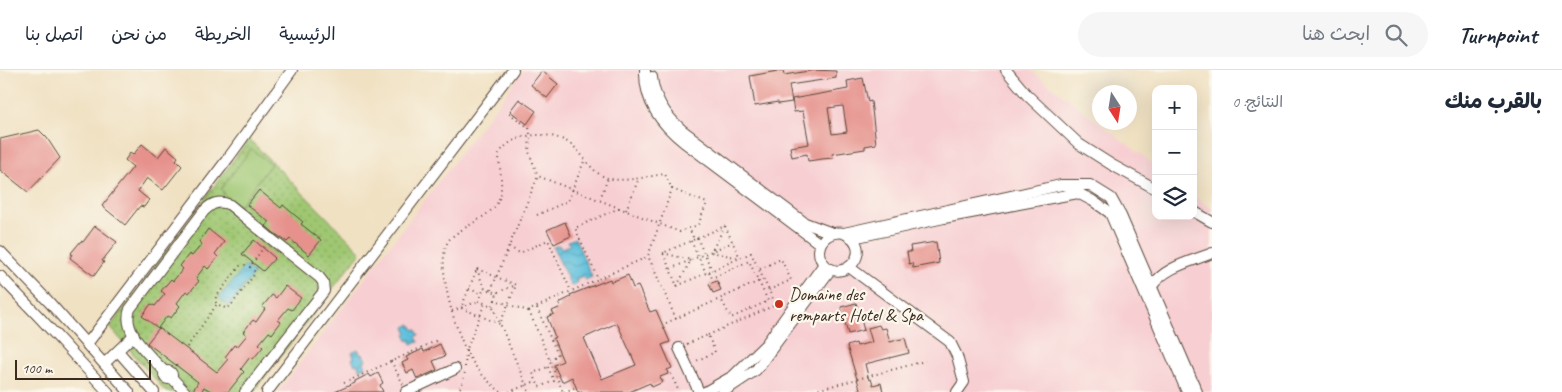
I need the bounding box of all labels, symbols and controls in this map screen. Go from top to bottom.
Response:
search box [1078,12,1428,57]
text: Turnpoint [1458,20,1537,50]
icon: search [1382,21,1410,49]
text: ابحث هنا [1302,22,1370,46]
text: اتصل بنا [25,23,83,45]
text: من نحن [111,23,167,45]
text: الخريطة [195,23,251,45]
text: الرئيسية [279,23,336,45]
north arrow [1092,85,1137,130]
map controls [1152,85,1197,220]
button: + [1152,85,1197,130]
text: بالقرب منك [1445,88,1542,114]
text: النتائج: 0 [1232,92,1283,112]
button: − [1152,130,1197,175]
button: layers [1152,175,1197,220]
place label: Domaine des remparts Hotel & Spa [789,283,924,326]
marker: Domaine des remparts Hotel & Spa [773,298,785,310]
scale bar [15,357,151,380]
text: 100 m [22,360,52,377]

